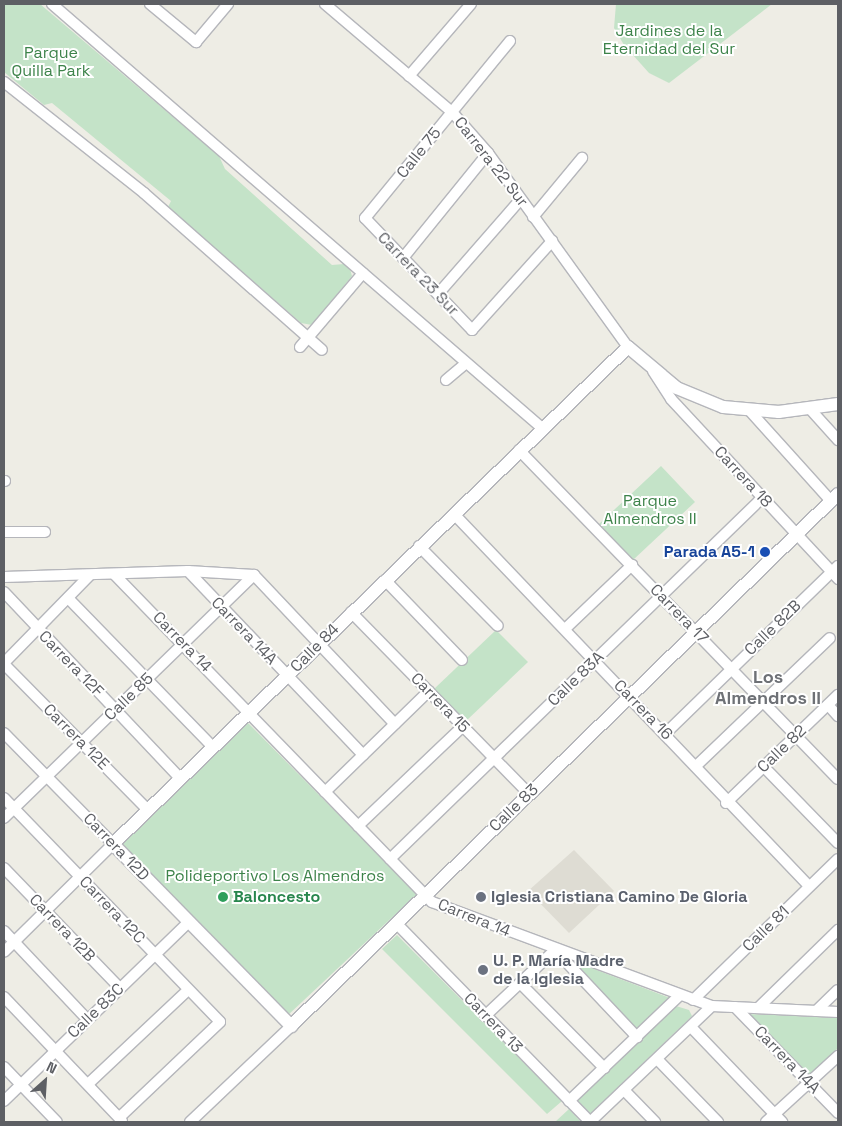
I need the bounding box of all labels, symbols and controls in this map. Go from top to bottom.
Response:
park label: Jardines de la Eternidad del Sur [603,21,735,59]
park label: Parque Quilla Park [12,43,90,81]
street label: Carrera 22 Sur [450,113,532,211]
street label: Calle 75 [393,124,445,182]
street label: Carrera 23 Sur [373,228,463,320]
street label: Carrera 18 [710,442,776,512]
park label: Parque Almendros II [603,491,697,529]
place label: Parada A5-1 [664,542,755,562]
marker: Parada A5-1 [759,546,771,558]
street label: Carrera 17 [646,580,712,648]
street label: Carrera 14A [207,593,281,669]
street label: Calle 82B [741,596,805,660]
street label: Carrera 14 [149,608,215,676]
street label: Calle 84 [287,620,343,676]
street label: Carrera 12F [35,627,107,701]
street label: Calle 83A [544,648,608,710]
district label: Los Almendros II [715,667,821,710]
street label: Calle 85 [101,669,157,725]
street label: Carrera 15 [407,669,473,737]
street label: Carrera 16 [610,676,676,744]
street label: Carrera 12E [39,700,113,774]
street label: Calle 82 [754,721,810,777]
street label: Calle 83 [486,780,542,836]
street label: Carrera 12D [79,809,153,885]
park label: Polideportivo Los Almendros [165,866,385,886]
street label: Carrera 12C [75,872,149,948]
place label: Baloncesto [233,887,320,907]
place label: Iglesia Cristiana Camino De Gloria [491,887,748,907]
street label: Carrera 12B [25,890,99,966]
marker: Baloncesto [217,891,229,903]
marker: Iglesia Cristiana Camino De Gloria [475,891,487,903]
street label: Carrera 14 [435,895,513,941]
street label: Calle 81 [739,902,793,956]
place label: U. P. María Madre de la Iglesia [493,951,625,989]
marker: U. P. María Madre de la Iglesia [477,964,489,976]
street label: Calle 83C [64,980,128,1042]
street label: Carrera 13 [460,989,526,1057]
street label: Carrera 14A [750,1022,824,1098]
north arrow [20,1056,70,1106]
text: N [43,1057,60,1078]

